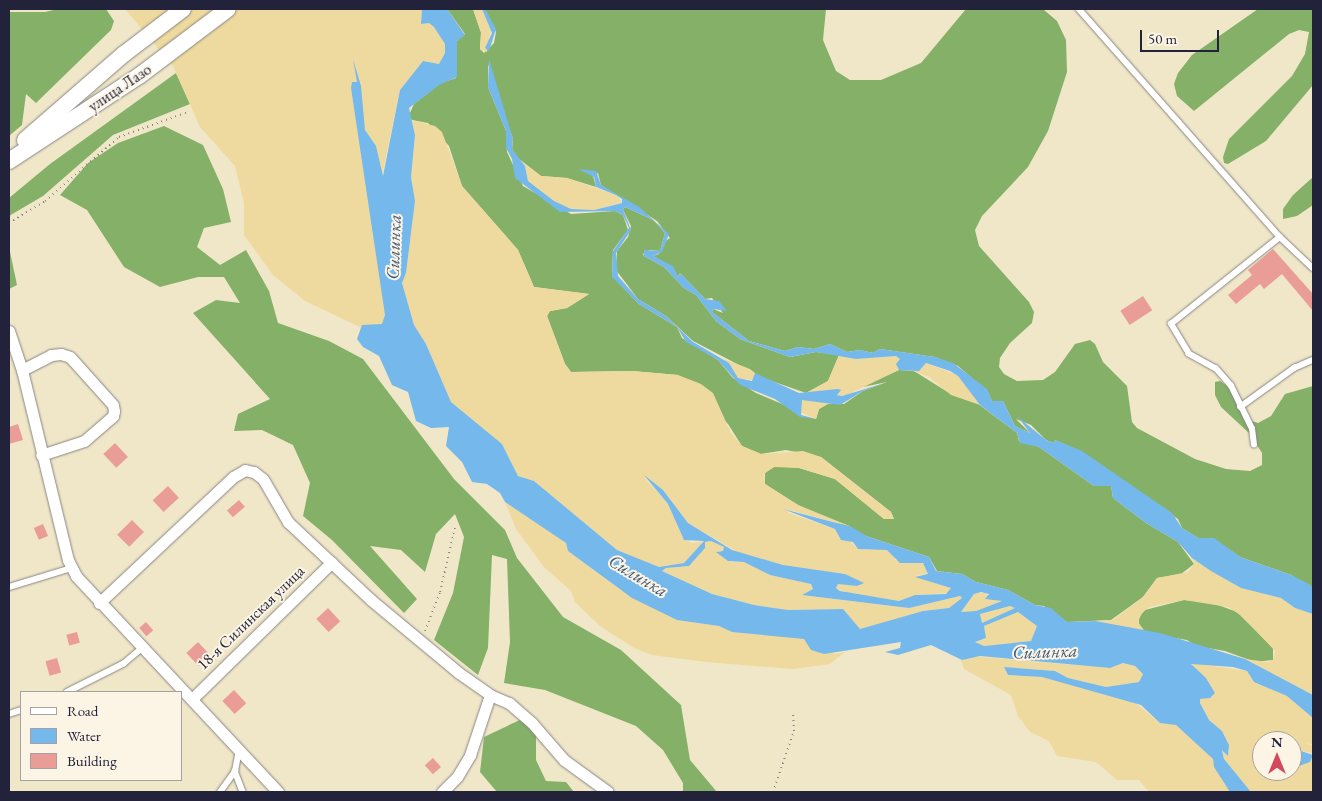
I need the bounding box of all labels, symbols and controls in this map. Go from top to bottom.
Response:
scale bar [1142,20,1221,52]
text: 50 m [1148,29,1177,48]
street label: улица Лазо [85,60,155,116]
water label: Силинка [382,214,406,280]
water label: Силинка [605,550,671,602]
street label: 18-я Силинская улица [193,562,309,674]
water label: Силинка [1012,640,1078,664]
legend [20,691,182,781]
text: Road [67,701,98,720]
text: Water [67,726,101,745]
north arrow [1252,731,1302,781]
text: N [1271,733,1283,751]
text: Building [67,751,117,770]

